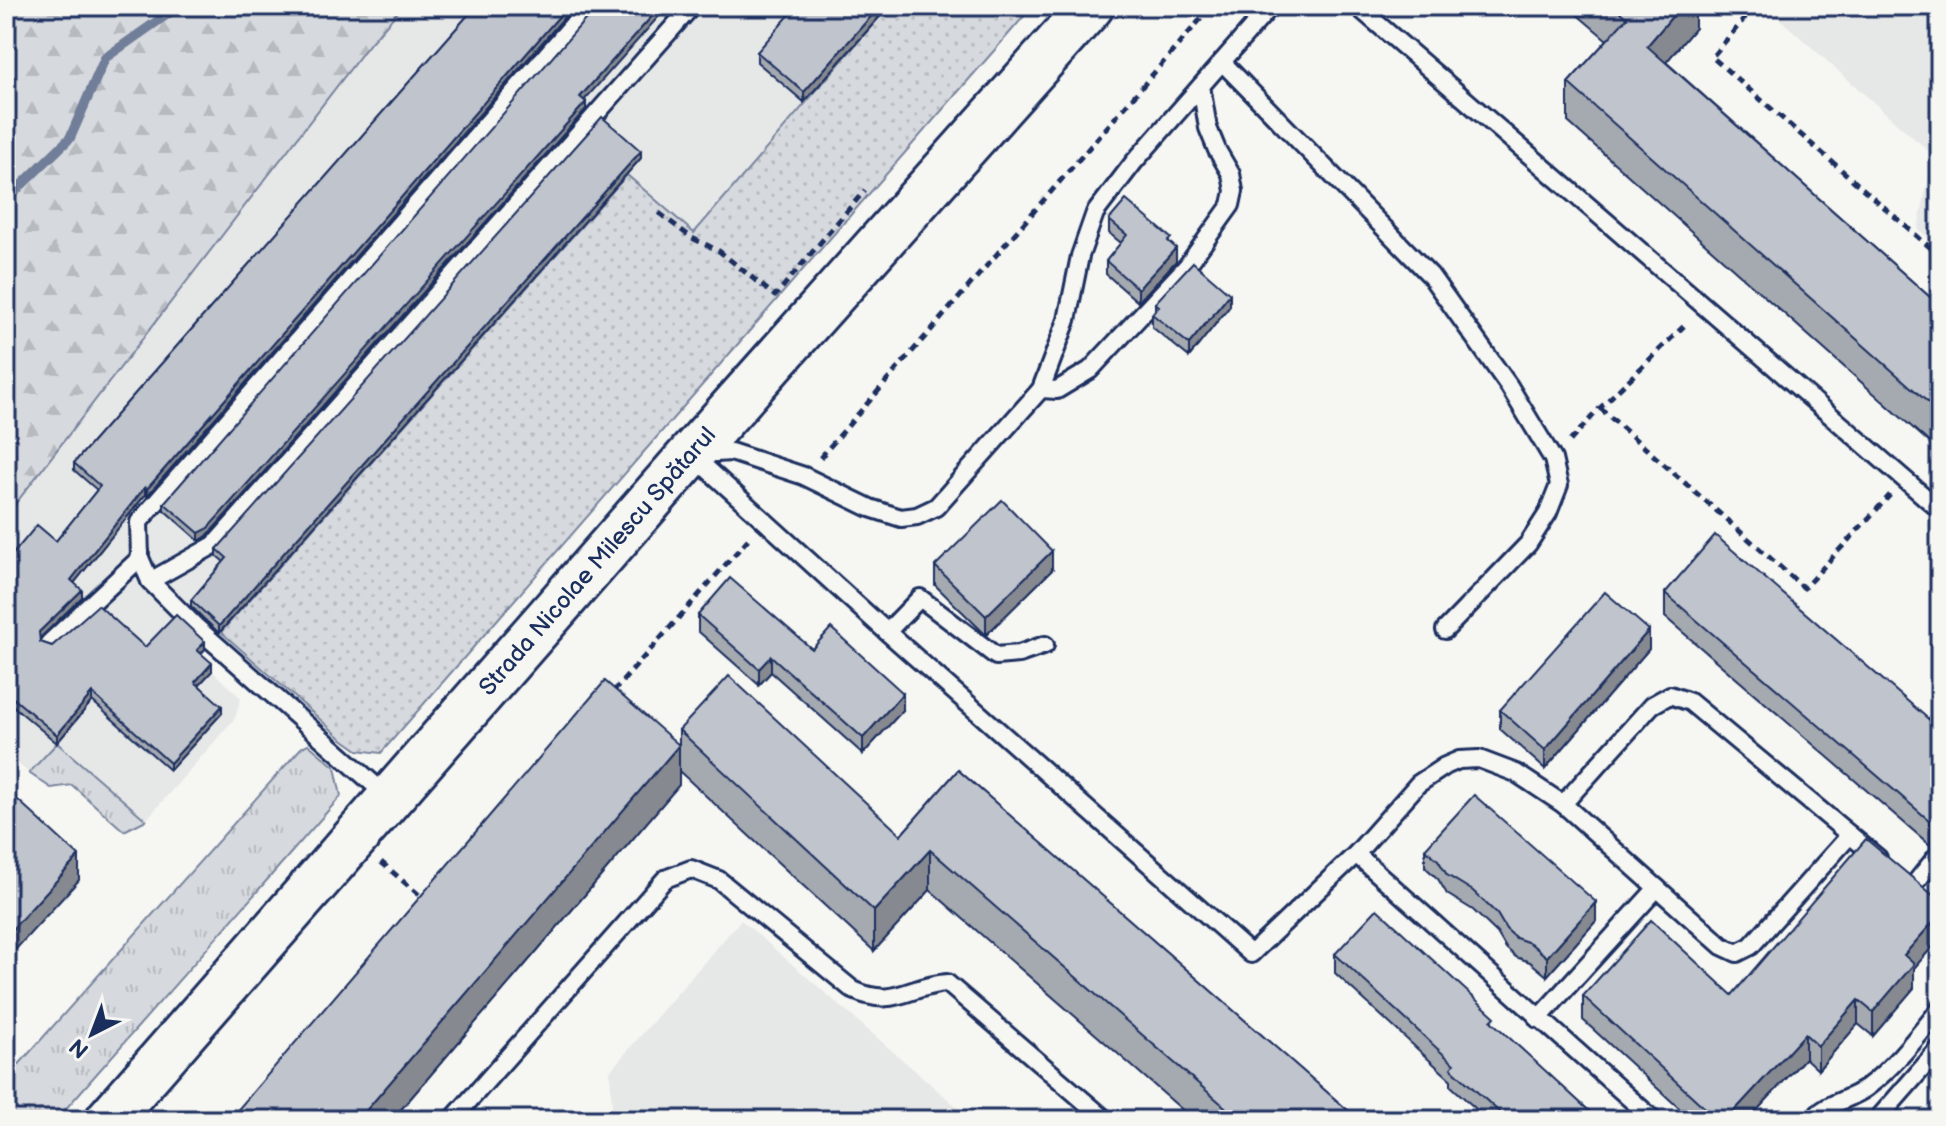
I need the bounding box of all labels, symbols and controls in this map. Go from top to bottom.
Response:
street label: Strada Nicolae Milescu Spătarul [473,421,722,702]
north arrow [52,994,132,1074]
text: N [64,1032,95,1063]

